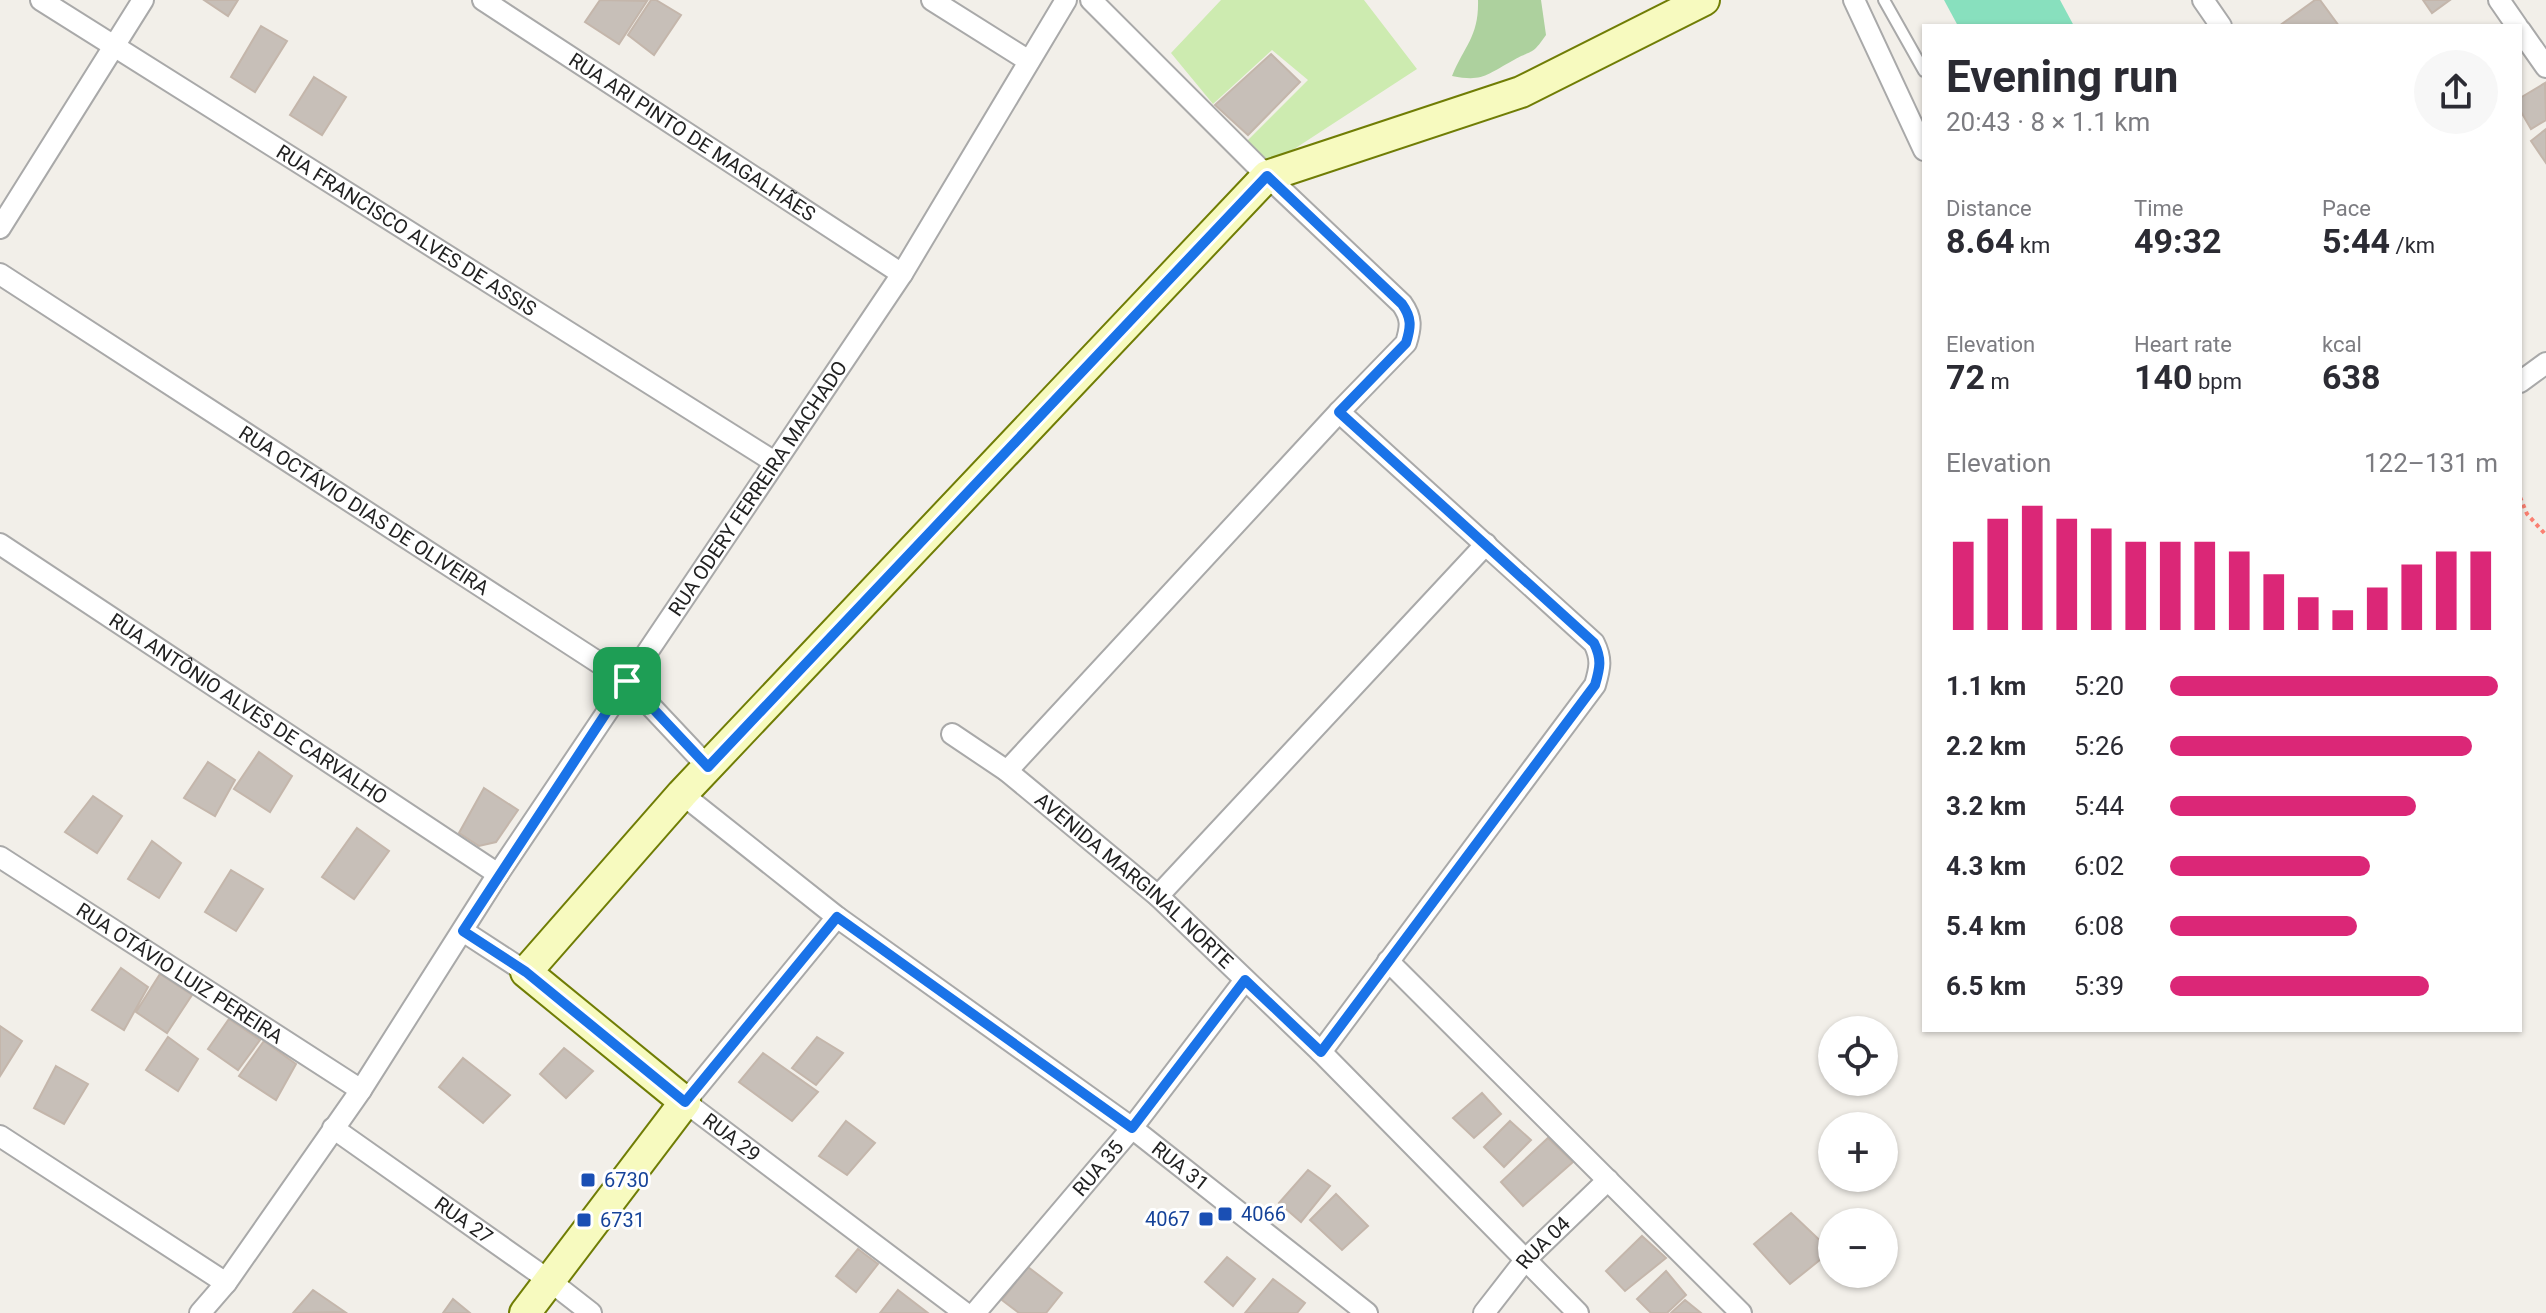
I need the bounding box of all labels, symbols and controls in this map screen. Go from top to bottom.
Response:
street label: RUA ARI PINTO DE MAGALHÃES [564,48,820,226]
button: share [2414,50,2498,134]
text: Evening run [1946,51,2178,103]
text: 20:43 · 8 × 1.1 km [1946,107,2150,137]
street label: RUA FRANCISCO ALVES DE ASSIS [272,139,541,321]
text: Distance [1946,196,2032,221]
text: Time [2134,196,2183,221]
text: Pace [2322,196,2371,221]
text: 8.64 [1946,221,2014,261]
text: 49:32 [2134,221,2222,261]
text: 5:44 [2322,221,2390,261]
text: km [2014,233,2050,258]
text: /km [2390,233,2435,258]
text: Elevation [1946,332,2035,357]
text: Heart rate [2134,332,2232,357]
text: kcal [2322,332,2362,357]
street label: RUA ODERY FERREIRA MACHADO [663,356,852,620]
text: 72 [1946,357,1985,397]
text: 140 [2134,357,2193,397]
text: 638 [2322,357,2381,397]
text: m [1985,369,2010,394]
text: bpm [2193,369,2242,394]
street label: RUA OCTÁVIO DIAS DE OLIVEIRA [235,420,493,600]
text: Elevation [1946,448,2051,478]
text: 122–131 m [2364,448,2498,478]
street label: RUA ANTÔNIO ALVES DE CARVALHO [105,608,392,809]
pin [593,647,661,715]
icon: arrive [605,659,649,703]
text: 1.1 km [1946,671,2026,701]
text: 5:20 [2074,671,2124,701]
text: 2.2 km [1946,731,2026,761]
text: 5:26 [2074,731,2124,761]
street label: AVENIDA MARGINAL NORTE [1030,787,1238,973]
text: 3.2 km [1946,791,2026,821]
text: 5:44 [2074,791,2124,821]
text: 4.3 km [1946,851,2026,881]
text: 6:02 [2074,851,2124,881]
street label: RUA OTÁVIO LUIZ PEREIRA [72,898,288,1048]
text: 5.4 km [1946,911,2026,941]
text: 6:08 [2074,911,2124,941]
text: 6.5 km [1946,971,2026,1001]
text: 5:39 [2074,971,2124,1001]
map controls [1818,1016,1898,1288]
button: locate [1818,1016,1898,1096]
street label: RUA 29 [698,1108,765,1167]
button: + [1818,1112,1898,1192]
street label: RUA 35 [1068,1135,1128,1201]
street label: RUA 31 [1147,1136,1213,1196]
place label: 6730 [604,1168,649,1192]
marker: 6730 [579,1171,597,1189]
street label: RUA 27 [430,1191,497,1249]
place label: 4066 [1241,1202,1286,1226]
marker: 4066 [1216,1205,1234,1223]
place label: 4067 [1145,1207,1190,1231]
place label: 6731 [600,1208,645,1232]
button: − [1818,1208,1898,1288]
marker: 4067 [1197,1210,1215,1228]
marker: 6731 [575,1211,593,1229]
street label: RUA 04 [1511,1211,1575,1274]

